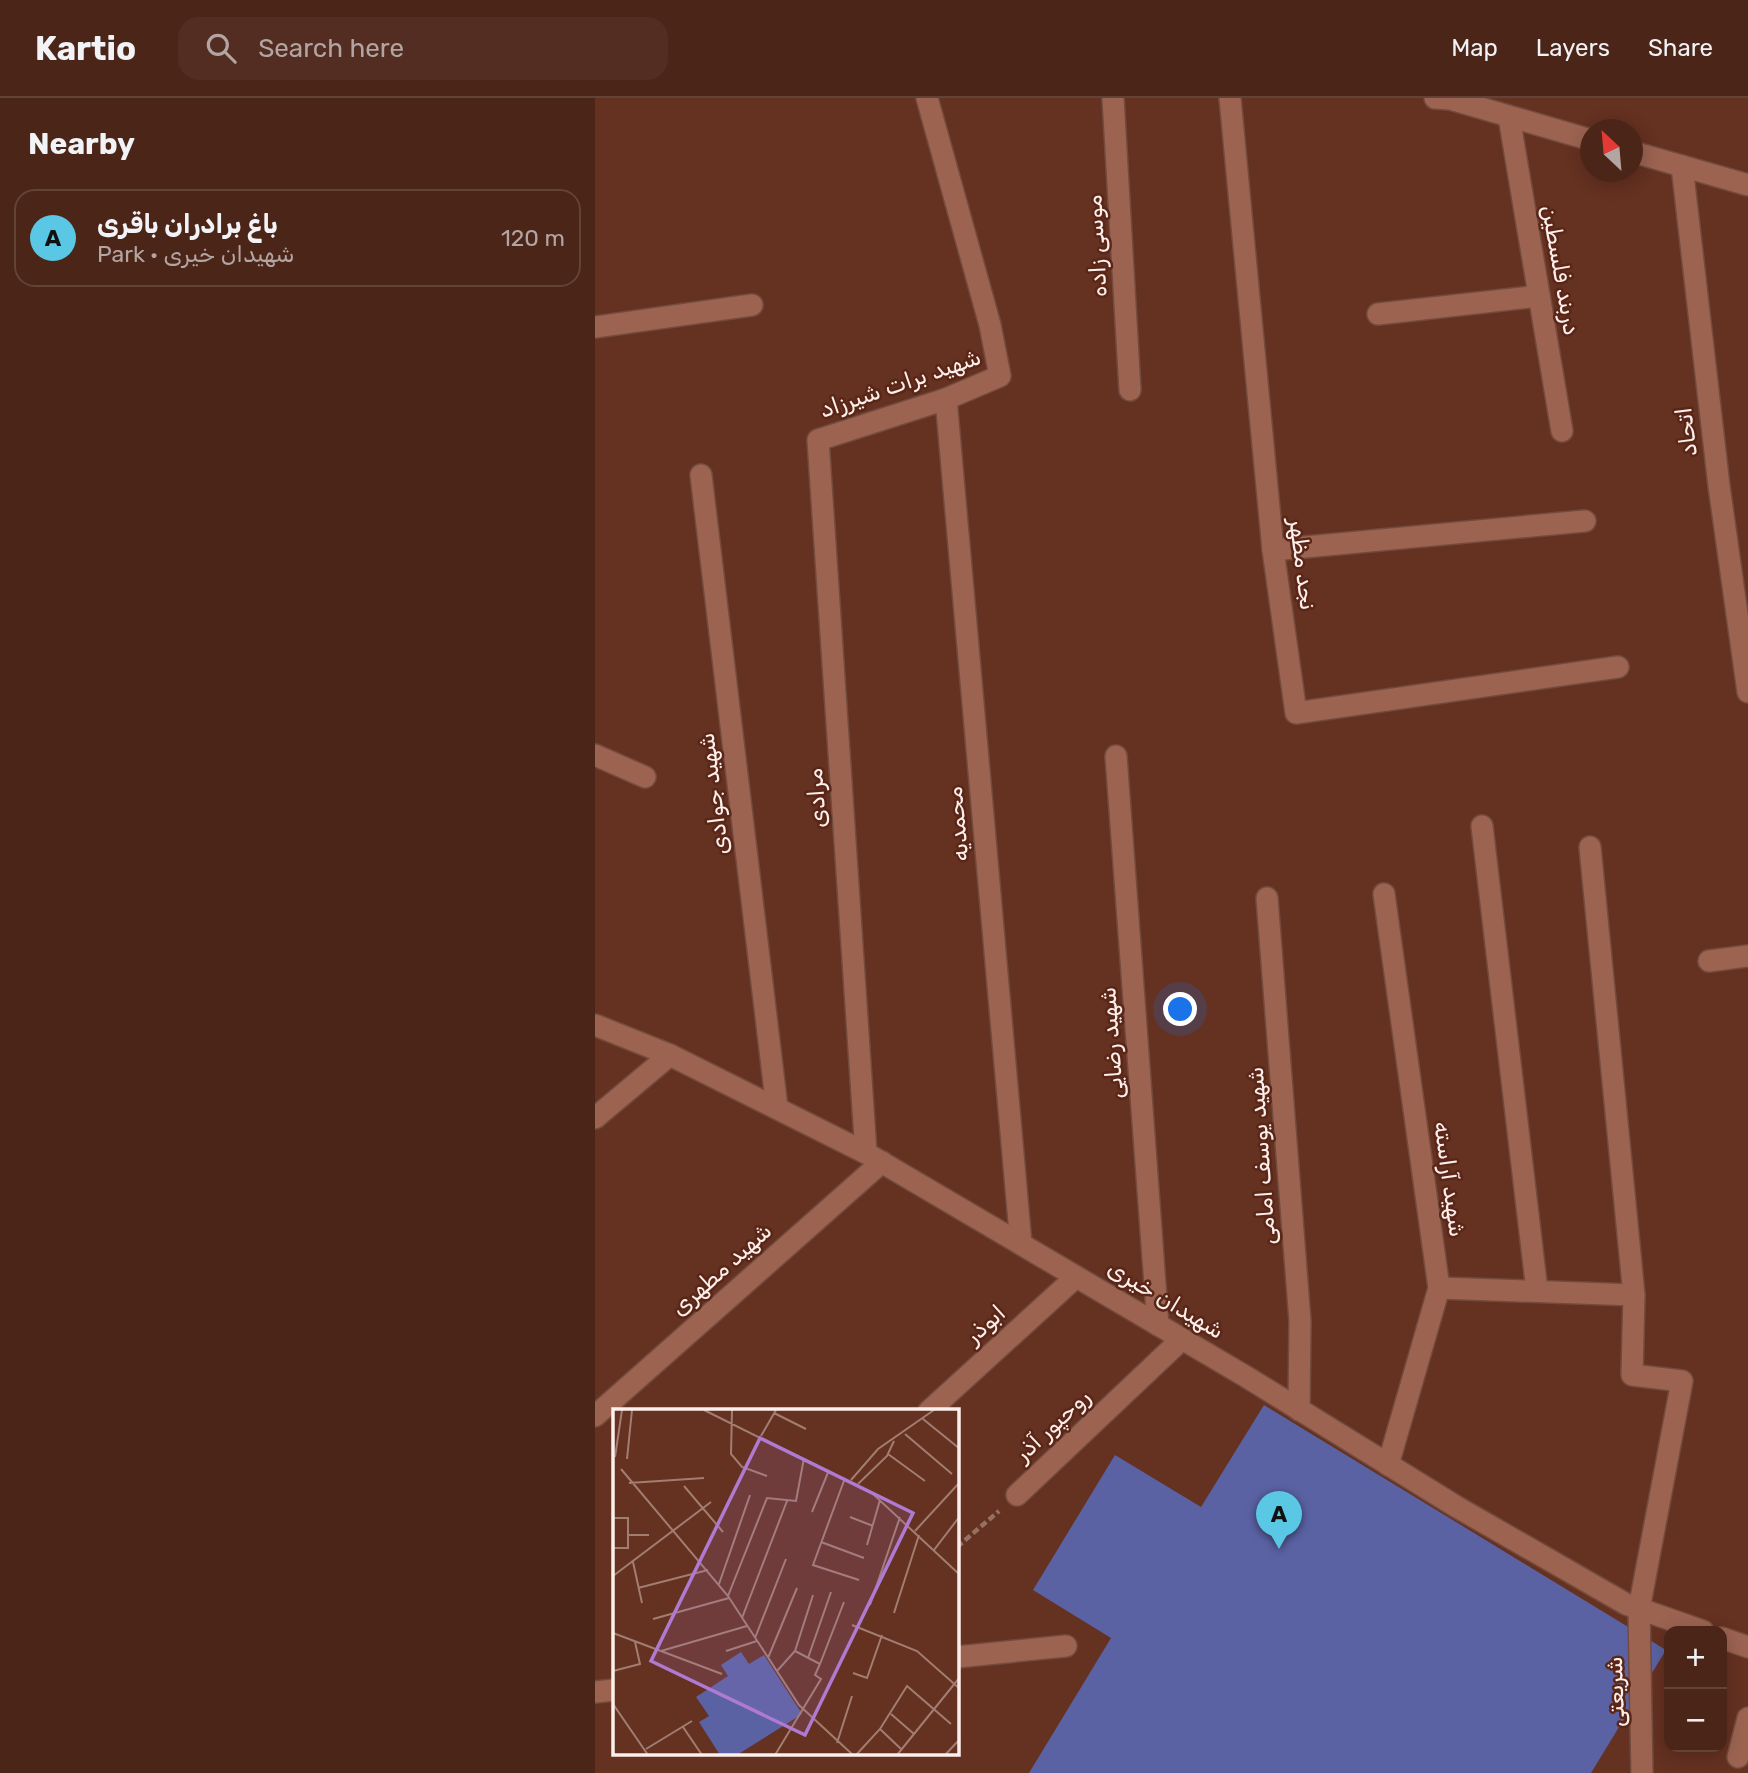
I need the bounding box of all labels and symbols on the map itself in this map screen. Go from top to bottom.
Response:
north arrow [1580,119,1643,182]
street label: موسی زاده [1079,194,1113,298]
street label: دربند فلسطین [1536,203,1586,337]
street label: شهید برات شیرزاد [816,342,984,424]
street label: اتحاد [1669,406,1703,458]
street label: نجد مظهر [1283,514,1323,612]
street label: شهید جوادی [692,731,734,857]
street label: مرادی [800,767,832,829]
street label: محمدیه [940,785,974,863]
street label: شهید رضایی [1093,986,1129,1100]
your location [1163,992,1197,1026]
street label: شهید یوسف امامی [1241,1066,1281,1246]
street label: شهید آراسته [1428,1119,1472,1239]
street label: شهید مطهری [665,1216,777,1322]
street label: شهیدان خیری [1103,1253,1229,1345]
street label: ابوذر [958,1299,1011,1351]
street label: روحپور آذر [1007,1383,1097,1470]
inset map [613,1409,959,1756]
pin: A [1256,1491,1302,1549]
street label: شریعتی [1600,1656,1630,1728]

